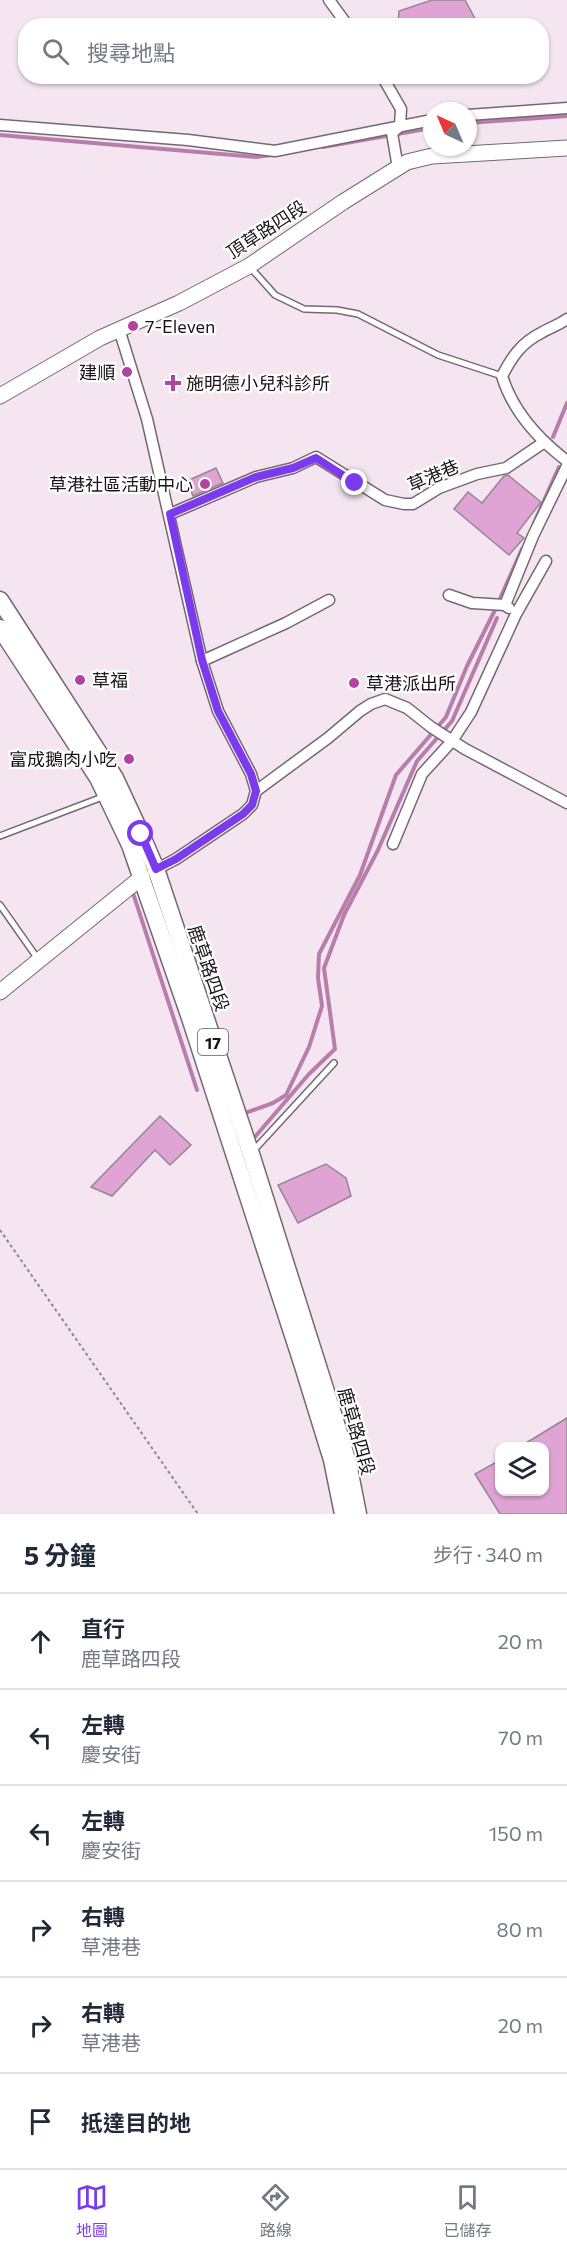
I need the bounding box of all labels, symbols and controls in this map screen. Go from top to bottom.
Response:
search box [18,18,549,84]
icon: search [39,35,72,68]
text: 搜尋地點 [87,39,175,66]
north arrow [423,102,477,156]
street label: 頂草路四段 [222,195,310,263]
place label: 7-Eleven [145,315,215,337]
marker: 7-Eleven [126,319,140,333]
place label: 建順 [79,361,115,383]
marker: 建順 [120,365,134,379]
place label: 施明德小兒科診所 [186,372,330,394]
marker: 施明德小兒科診所 [164,374,182,392]
street label: 草港巷 [404,454,462,496]
route end [341,469,367,495]
place label: 草港社區活動中心 [49,473,193,495]
marker: 草港社區活動中心 [198,477,212,491]
place label: 草福 [92,669,128,691]
place label: 草港派出所 [366,672,456,694]
marker: 草福 [73,673,87,687]
marker: 草港派出所 [347,676,361,690]
place label: 富成鵝肉小吃 [9,748,117,770]
marker: 富成鵝肉小吃 [122,752,136,766]
route start [127,820,153,846]
street label: 鹿草路四段 [184,922,234,1014]
road number: 17 [198,1029,228,1055]
street label: 鹿草路四段 [334,1385,380,1477]
map controls [495,1442,549,1496]
button: layers [495,1442,549,1496]
text: 5 分鐘 [24,1539,96,1570]
text: 步行 · 340 m [433,1542,543,1566]
text: 直行 [81,1615,125,1642]
icon: ahead [24,1625,57,1658]
text: 20 m [498,1629,543,1653]
text: 鹿草路四段 [81,1646,181,1670]
text: 左轉 [81,1711,125,1738]
icon: left [24,1721,57,1754]
text: 70 m [498,1725,543,1749]
text: 慶安街 [81,1742,141,1766]
text: 左轉 [81,1807,125,1834]
icon: left [24,1817,57,1850]
text: 150 m [489,1821,543,1845]
text: 慶安街 [81,1838,141,1862]
text: 右轉 [81,1903,125,1930]
icon: right [24,1913,57,1946]
text: 80 m [497,1917,543,1941]
text: 草港巷 [81,1934,141,1958]
text: 右轉 [81,1999,125,2026]
icon: right [24,2009,57,2042]
text: 20 m [498,2013,543,2037]
text: 草港巷 [81,2030,141,2054]
icon: arrive [24,2105,57,2138]
text: 抵達目的地 [81,2109,191,2136]
tab: 地圖 [75,2181,108,2241]
tab: 路線 [259,2181,292,2241]
tab: 已儲存 [443,2181,491,2241]

